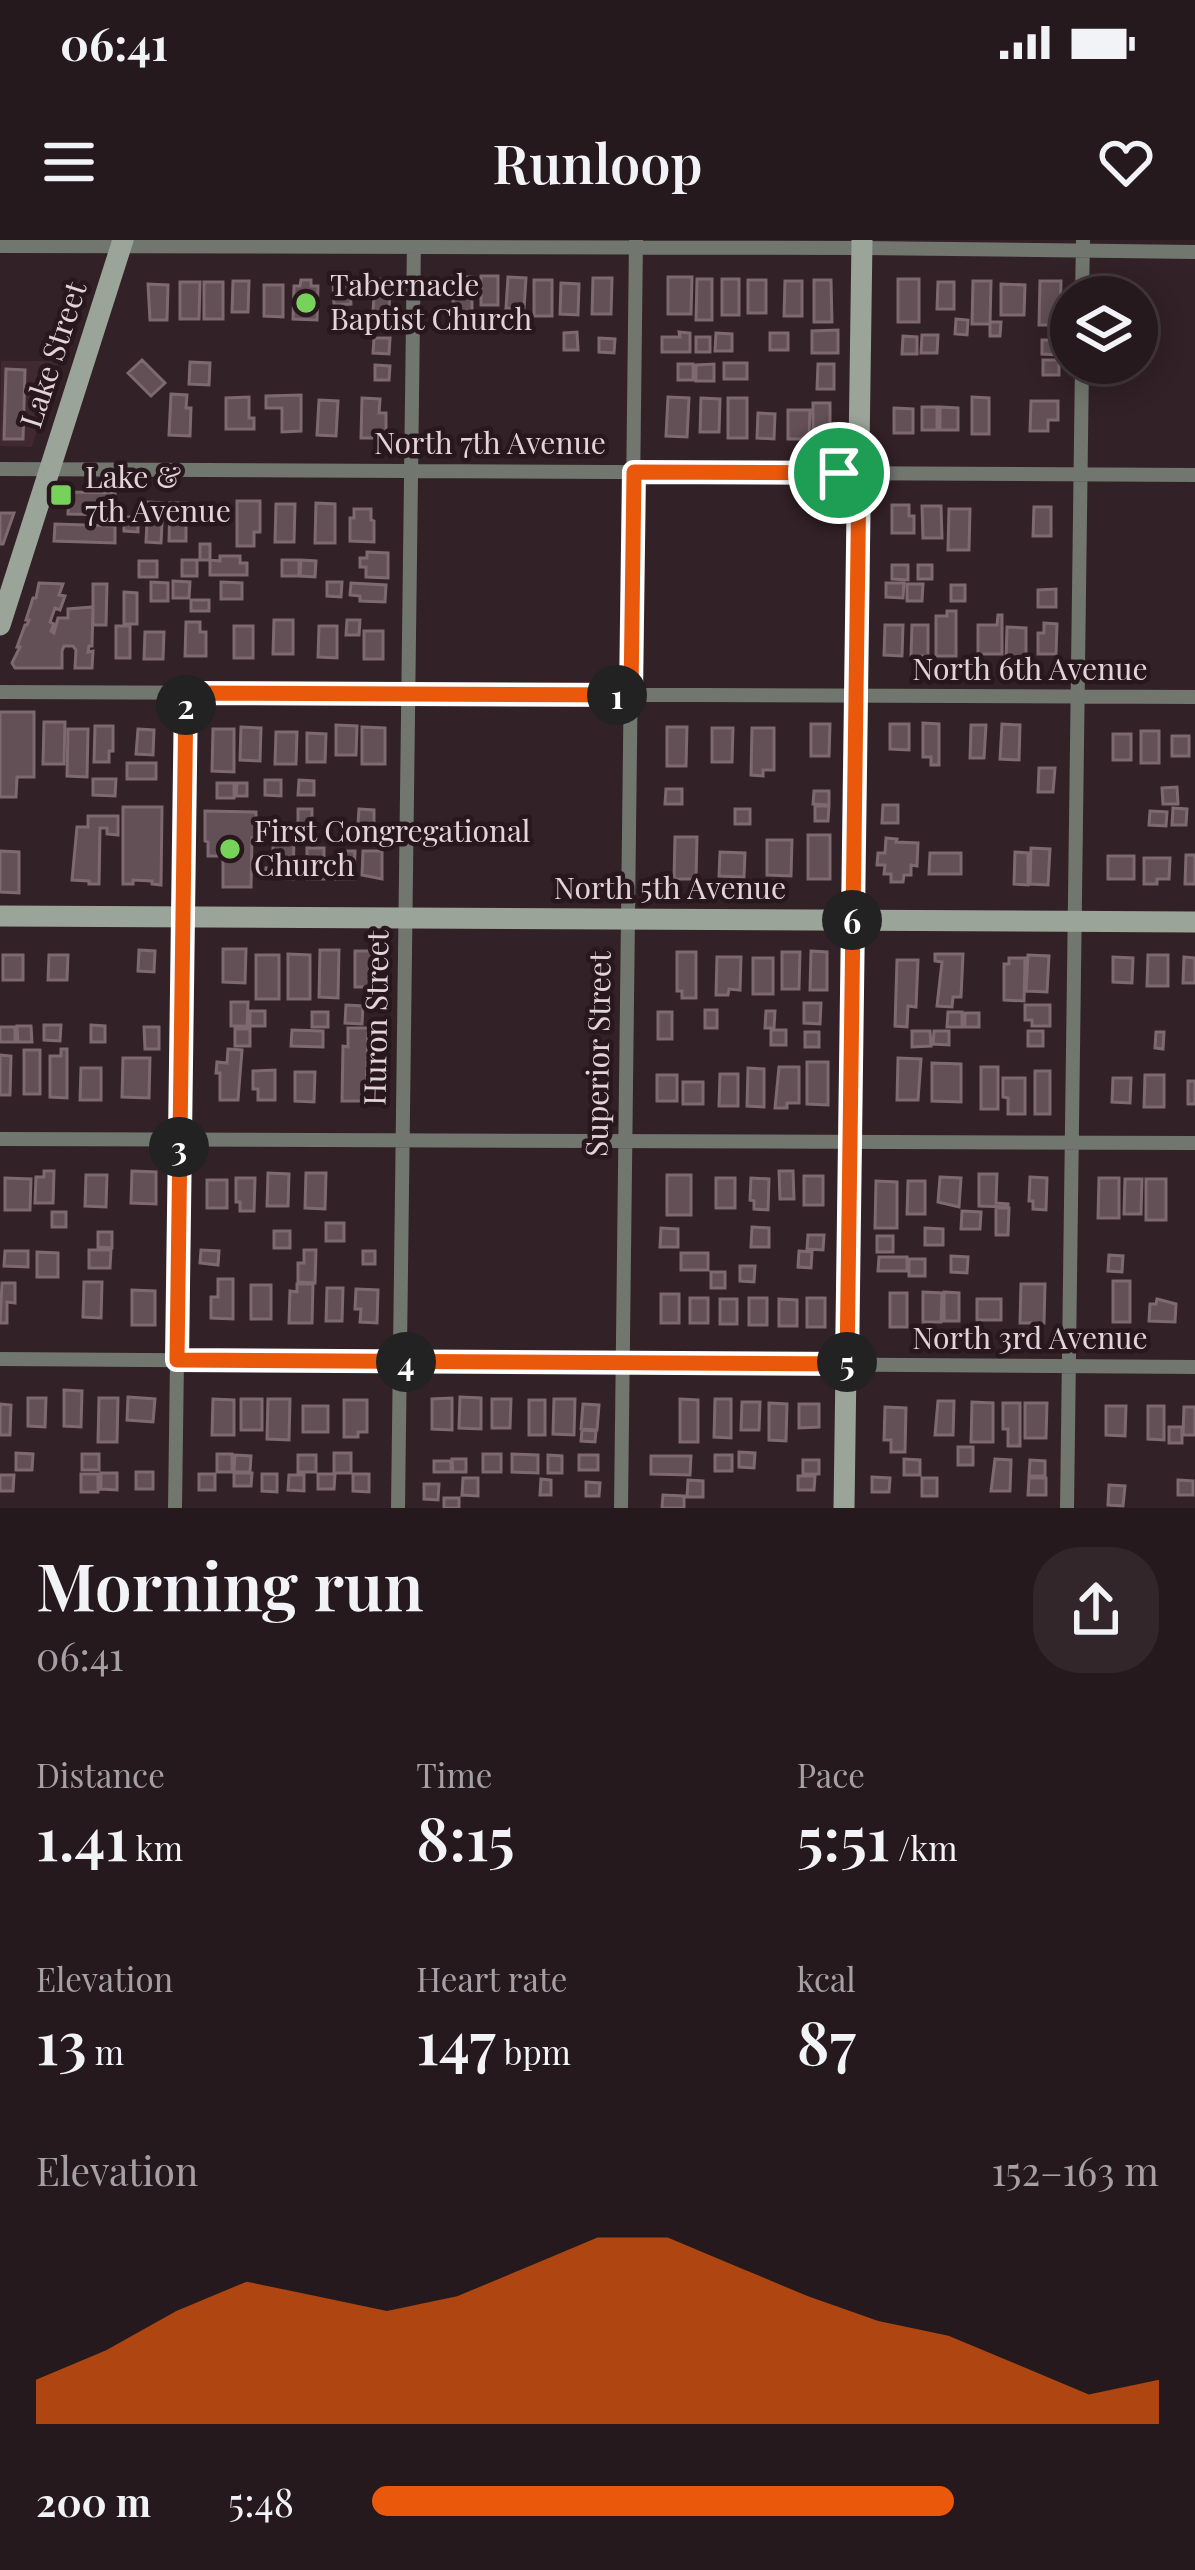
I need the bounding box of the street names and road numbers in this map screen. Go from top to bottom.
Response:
street label: Lake Street [10,276,95,433]
street label: North 7th Avenue [374,422,606,462]
street label: North 6th Avenue [912,648,1148,688]
street label: North 5th Avenue [554,867,786,907]
street label: Huron Street [353,930,397,1106]
street label: Superior Street [575,950,619,1157]
street label: North 3rd Avenue [912,1317,1148,1357]

